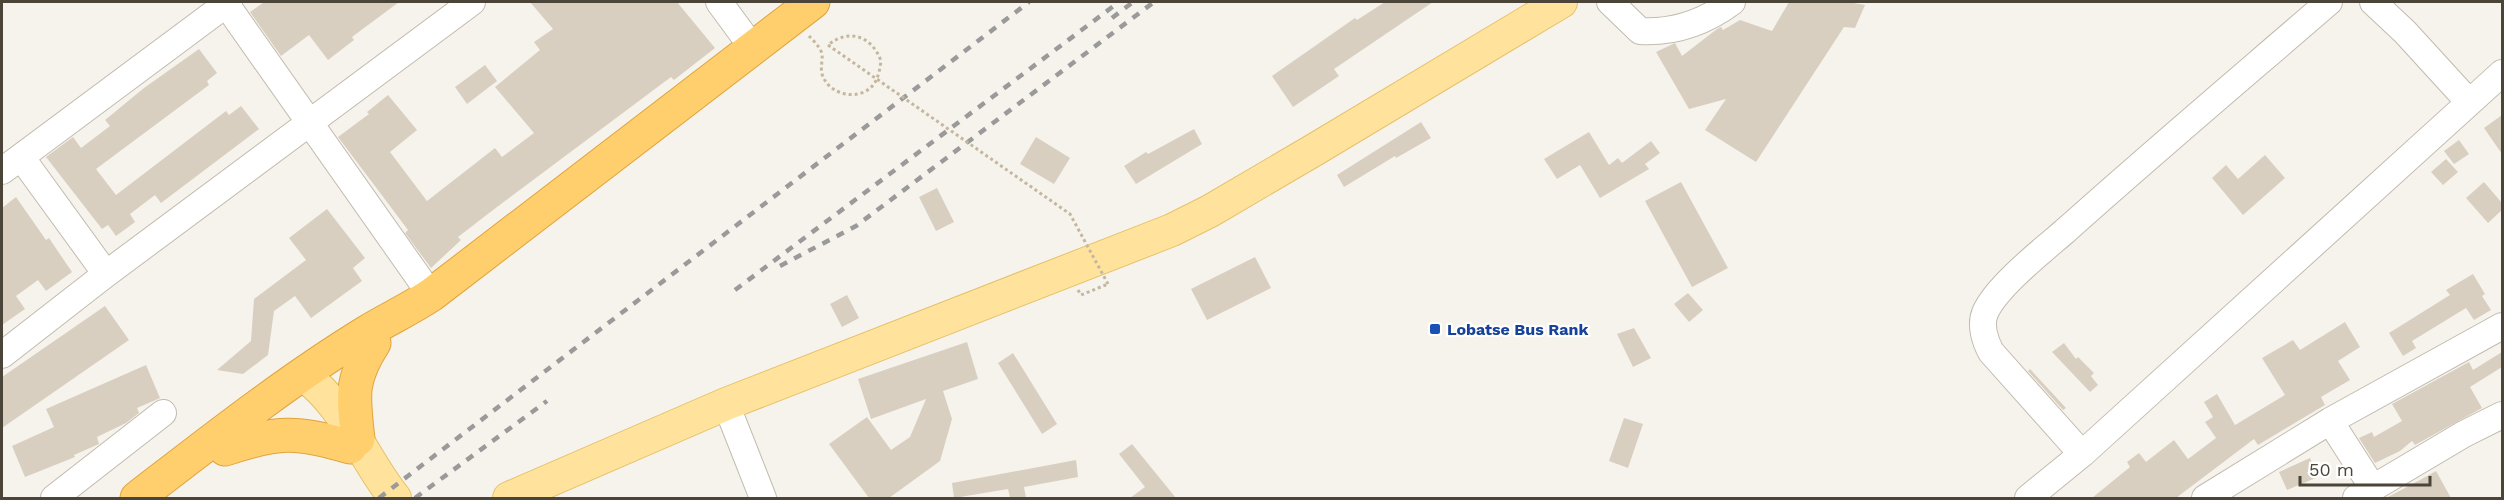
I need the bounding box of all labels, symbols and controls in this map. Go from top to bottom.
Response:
place label: Lobatse Bus Rank [1447,320,1588,339]
marker: Lobatse Bus Rank [1428,322,1442,336]
scale bar [2300,449,2430,487]
text: 50 m [2309,459,2354,480]

